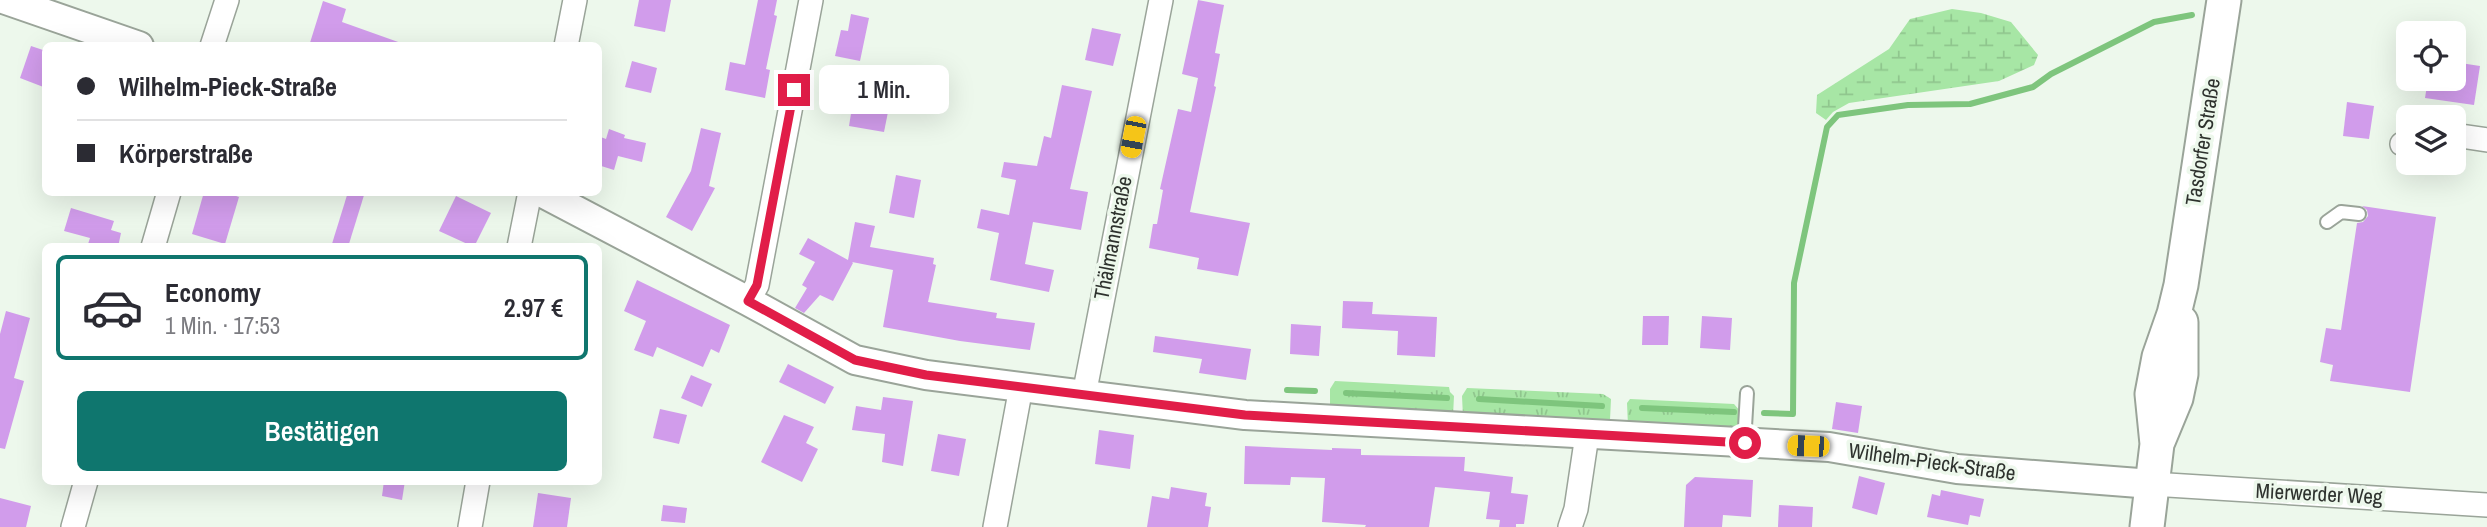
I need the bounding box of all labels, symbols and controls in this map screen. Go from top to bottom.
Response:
map controls [2396,21,2466,175]
button: locate [2396,21,2466,91]
callout: 1 Min. [818,66,948,114]
text: Wilhelm-Pieck-Straße [119,69,337,104]
route end [778,74,810,106]
text: 1 Min. [857,74,911,105]
street label: Tasdorfer Straße [2178,76,2227,208]
button: layers [2396,105,2466,175]
car [1119,114,1148,160]
text: Körperstraße [119,136,253,171]
street label: Thälmannstraße [1086,174,1139,302]
text: Economy [165,275,261,310]
icon: car [81,276,144,339]
text: 2.97 € [504,290,563,325]
text: 1 Min. · 17:53 [165,310,280,341]
button: Bestätigen [77,391,567,471]
route start [1729,427,1761,459]
car [1787,435,1830,457]
street label: Wilhelm-Pieck-Straße [1847,435,2017,488]
street label: Mierwerder Weg [2255,476,2384,511]

